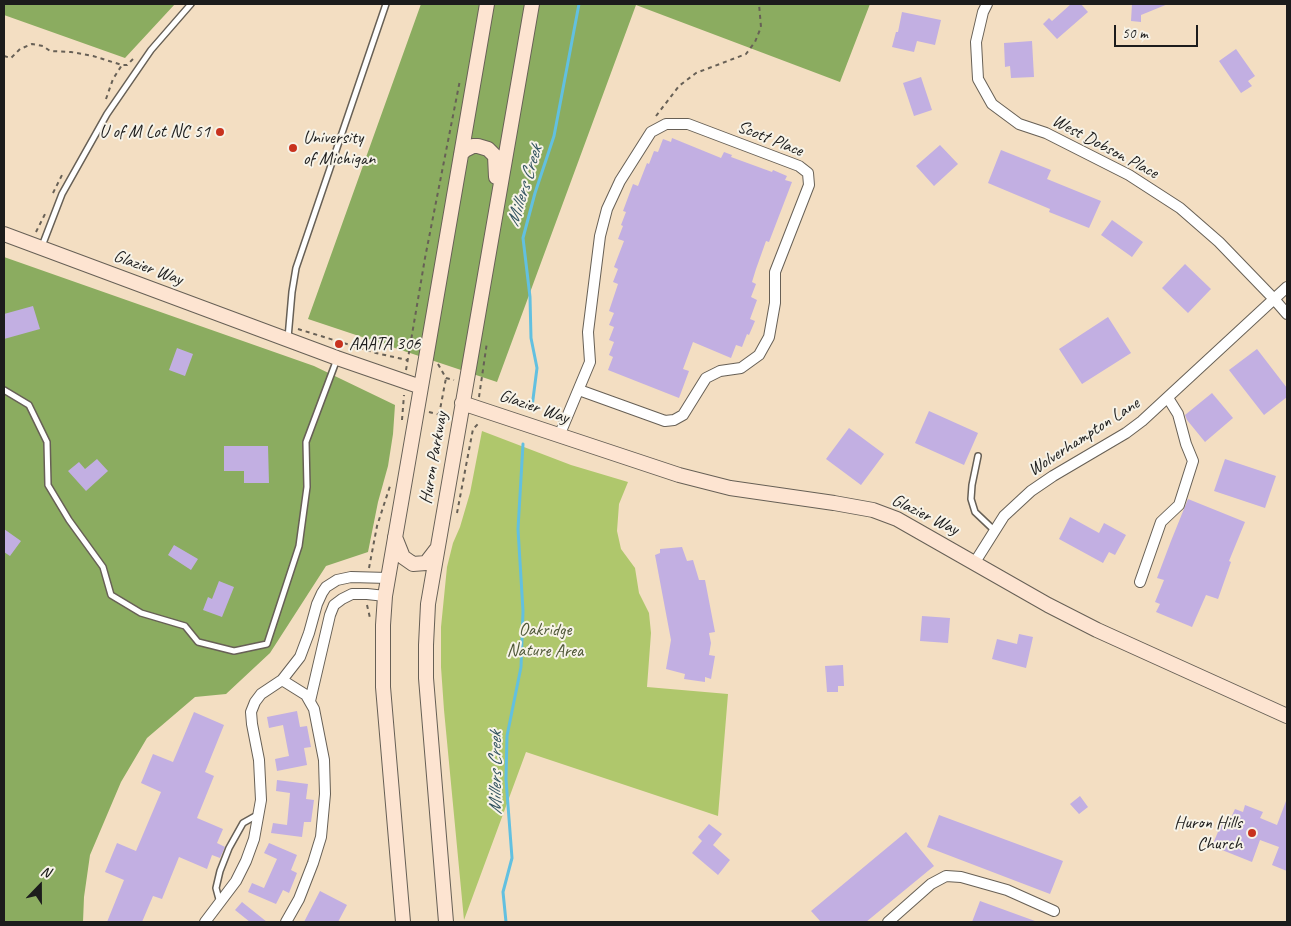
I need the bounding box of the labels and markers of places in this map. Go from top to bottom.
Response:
place label: U of M Lot NC 51 [99,121,210,143]
marker: U of M Lot NC 51 [214,126,226,138]
place label: University of Michigan [303,127,375,170]
marker: University of Michigan [287,142,299,154]
place label: AAATA 306 [349,333,420,355]
marker: AAATA 306 [333,338,345,350]
place label: Huron Hills Church [1174,812,1242,854]
marker: Huron Hills Church [1246,827,1258,839]

